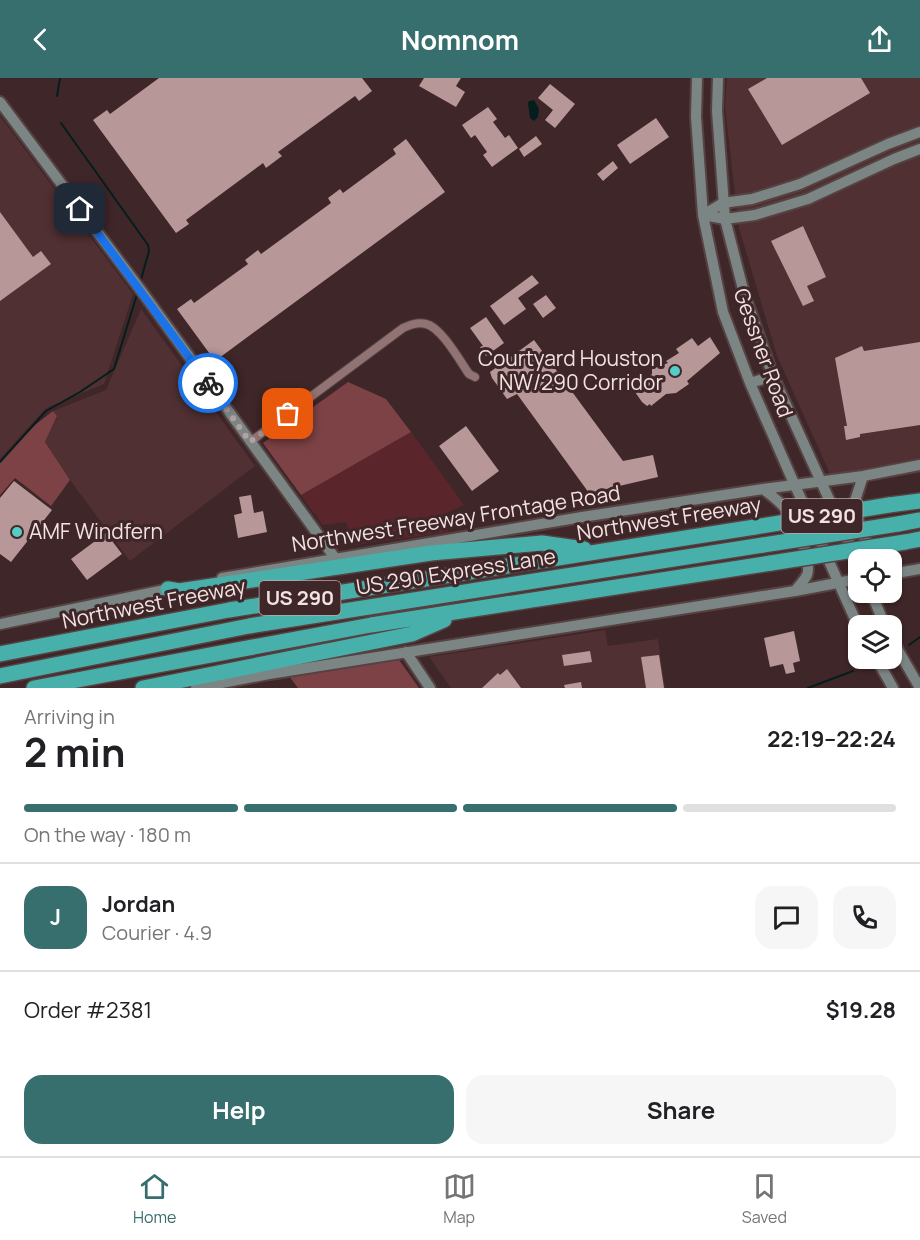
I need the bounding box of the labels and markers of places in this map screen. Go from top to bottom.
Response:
pin [54,183,105,234]
place label: Courtyard Houston NW/290 Corridor [478,344,663,396]
marker: Courtyard Houston NW/290 Corridor [668,364,682,378]
pin [262,388,313,439]
place label: AMF Windfern [29,517,163,545]
marker: AMF Windfern [10,525,24,539]

